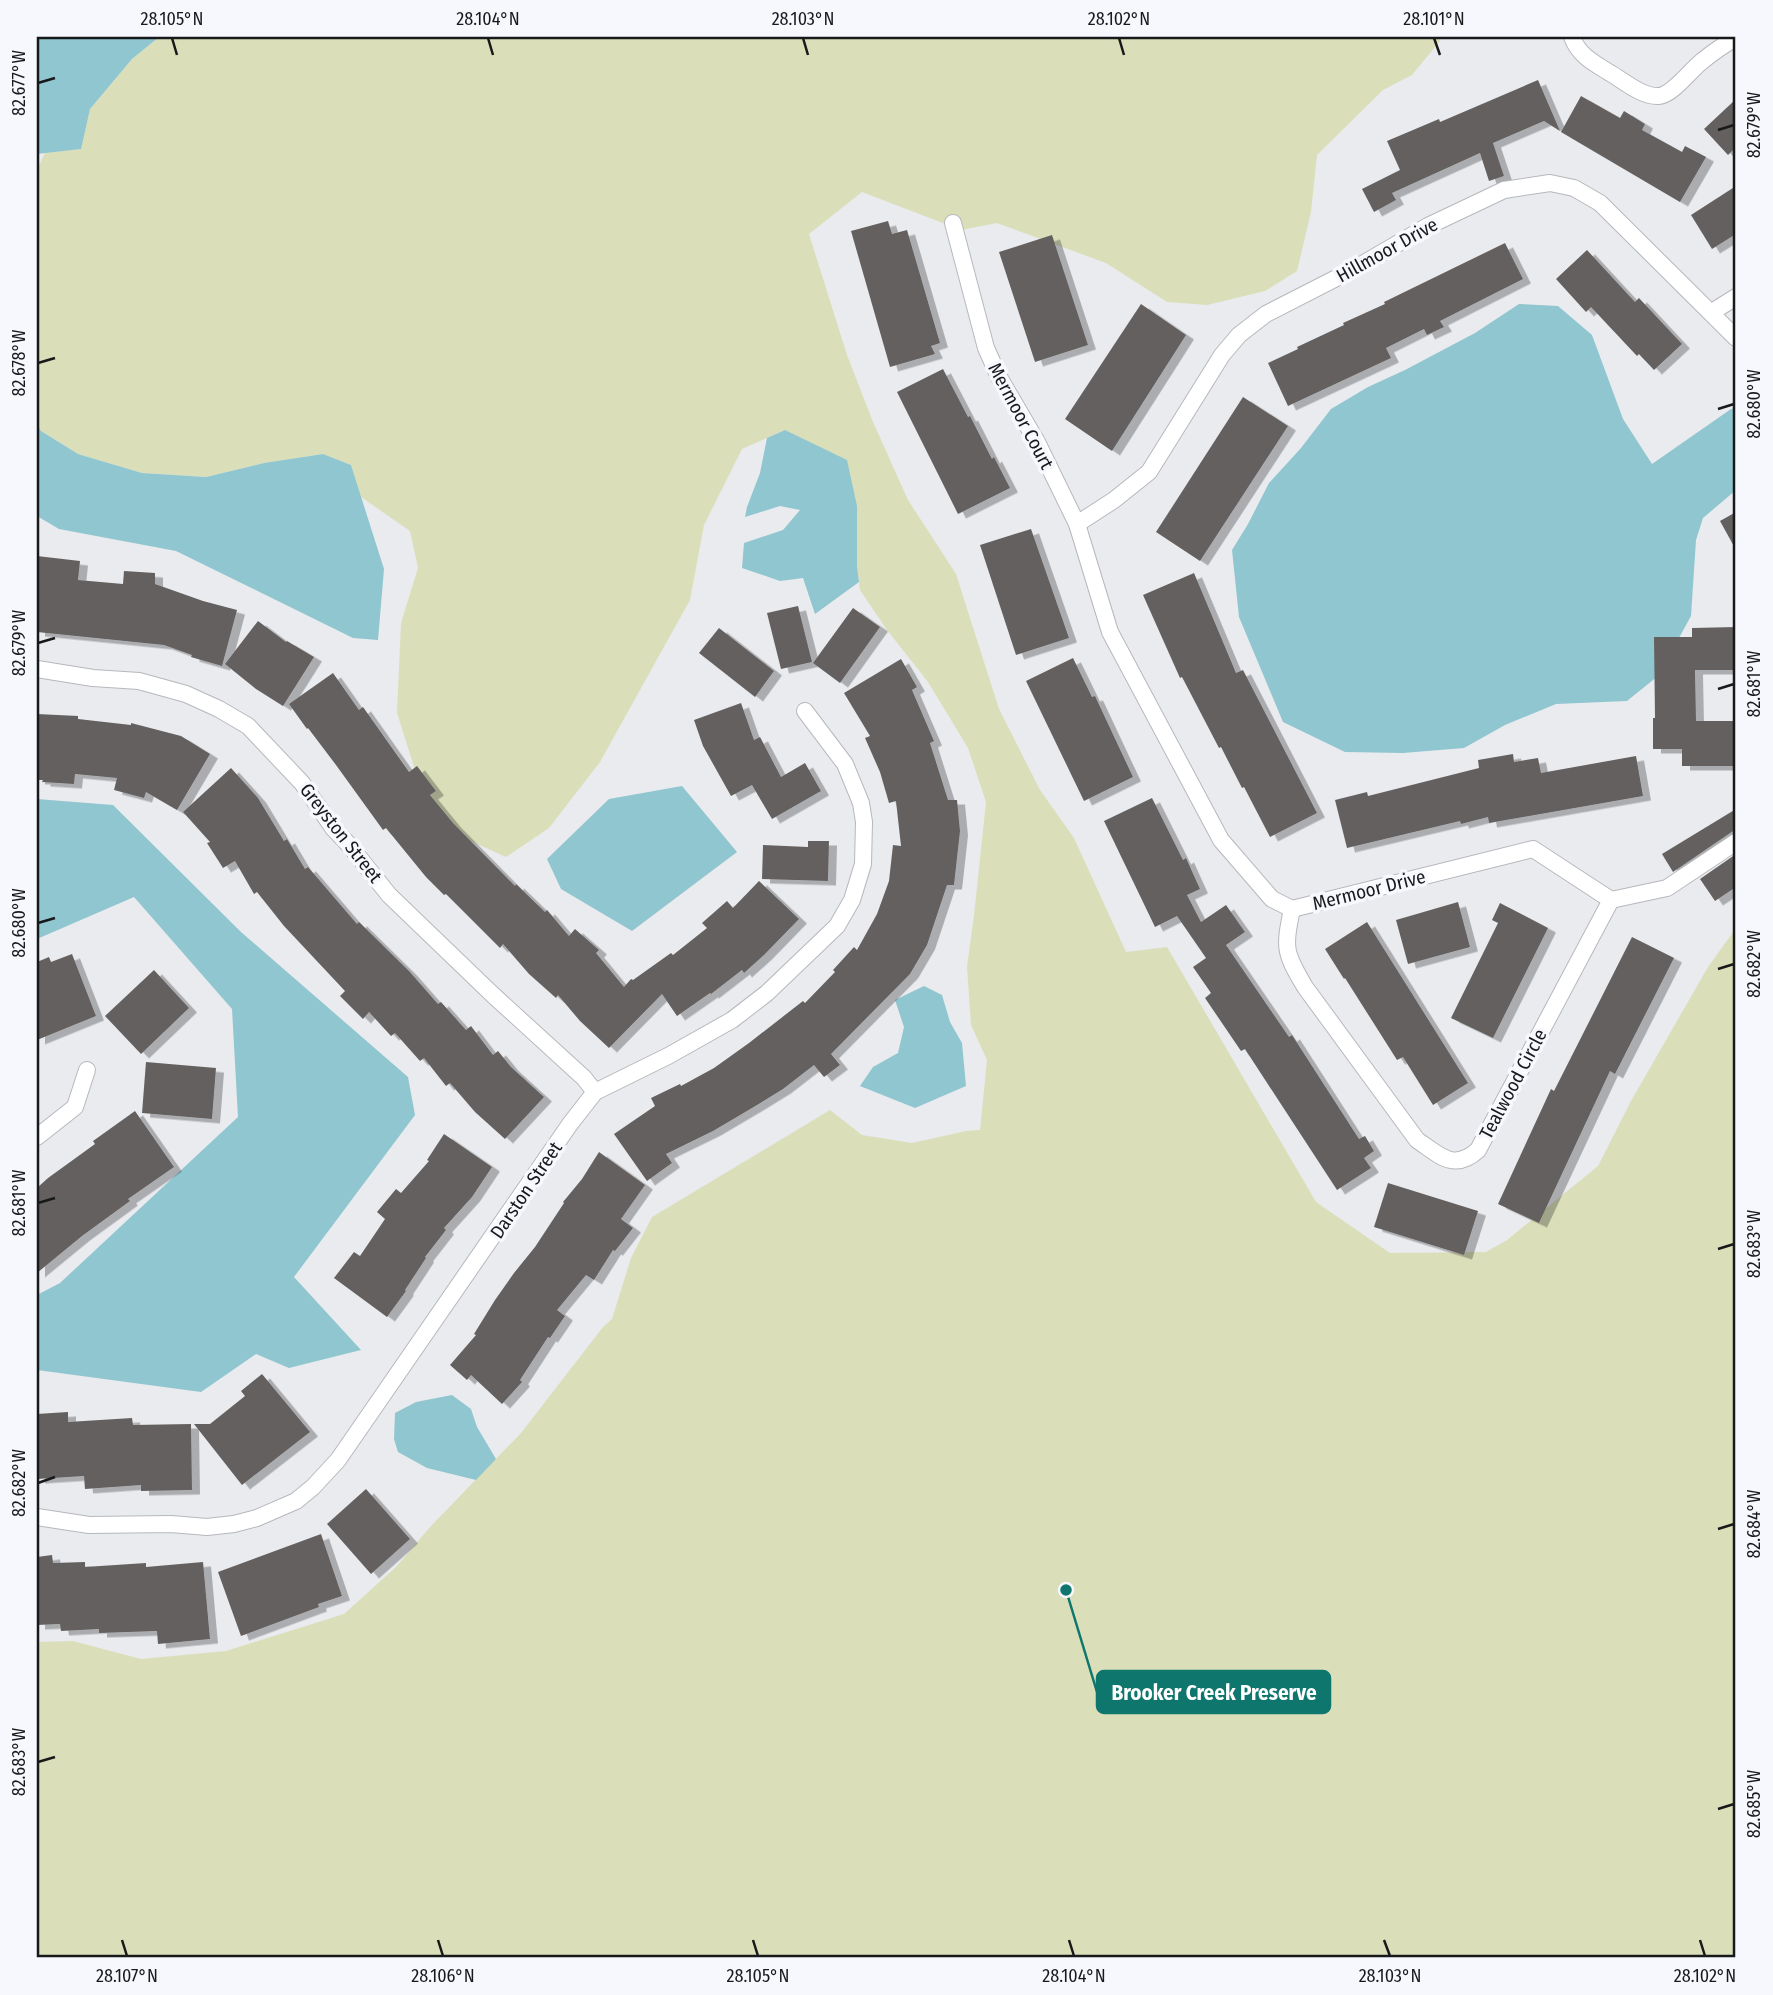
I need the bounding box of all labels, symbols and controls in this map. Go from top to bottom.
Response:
text: 28.105°N [141,8,203,30]
text: 28.104°N [456,8,520,30]
text: 28.103°N [772,8,834,30]
text: 28.102°N [1088,8,1150,30]
text: 28.101°N [1403,8,1465,30]
text: 82.677°W [8,50,30,116]
text: 82.679°W [1743,91,1765,158]
street label: Hillmoor Drive [1332,213,1442,287]
text: 82.678°W [8,329,30,396]
street label: Mermoor Court [983,359,1059,474]
text: 82.680°W [1743,369,1765,439]
text: 82.679°W [8,609,30,676]
text: 82.681°W [1743,650,1765,717]
street label: Greyston Street [295,779,387,888]
street label: Mermoor Drive [1310,865,1428,915]
text: 82.680°W [8,888,30,958]
text: 82.682°W [1743,929,1765,998]
street label: Tealwood Circle [1474,1025,1552,1143]
street label: Darston Street [485,1137,567,1243]
text: 82.681°W [8,1169,30,1236]
text: 82.683°W [1743,1209,1765,1278]
text: 82.682°W [8,1448,30,1517]
text: 82.684°W [1743,1489,1765,1559]
callout: Brooker Creek Preserve [1097,1671,1330,1713]
text: Brooker Creek Preserve [1111,1680,1317,1706]
text: 82.683°W [8,1727,30,1796]
text: 82.685°W [1743,1769,1765,1838]
text: 28.107°N [96,1965,158,1987]
text: 28.106°N [411,1965,475,1987]
text: 28.105°N [727,1965,789,1987]
text: 28.104°N [1042,1965,1106,1987]
text: 28.103°N [1359,1965,1421,1987]
text: 28.102°N [1674,1965,1736,1987]

